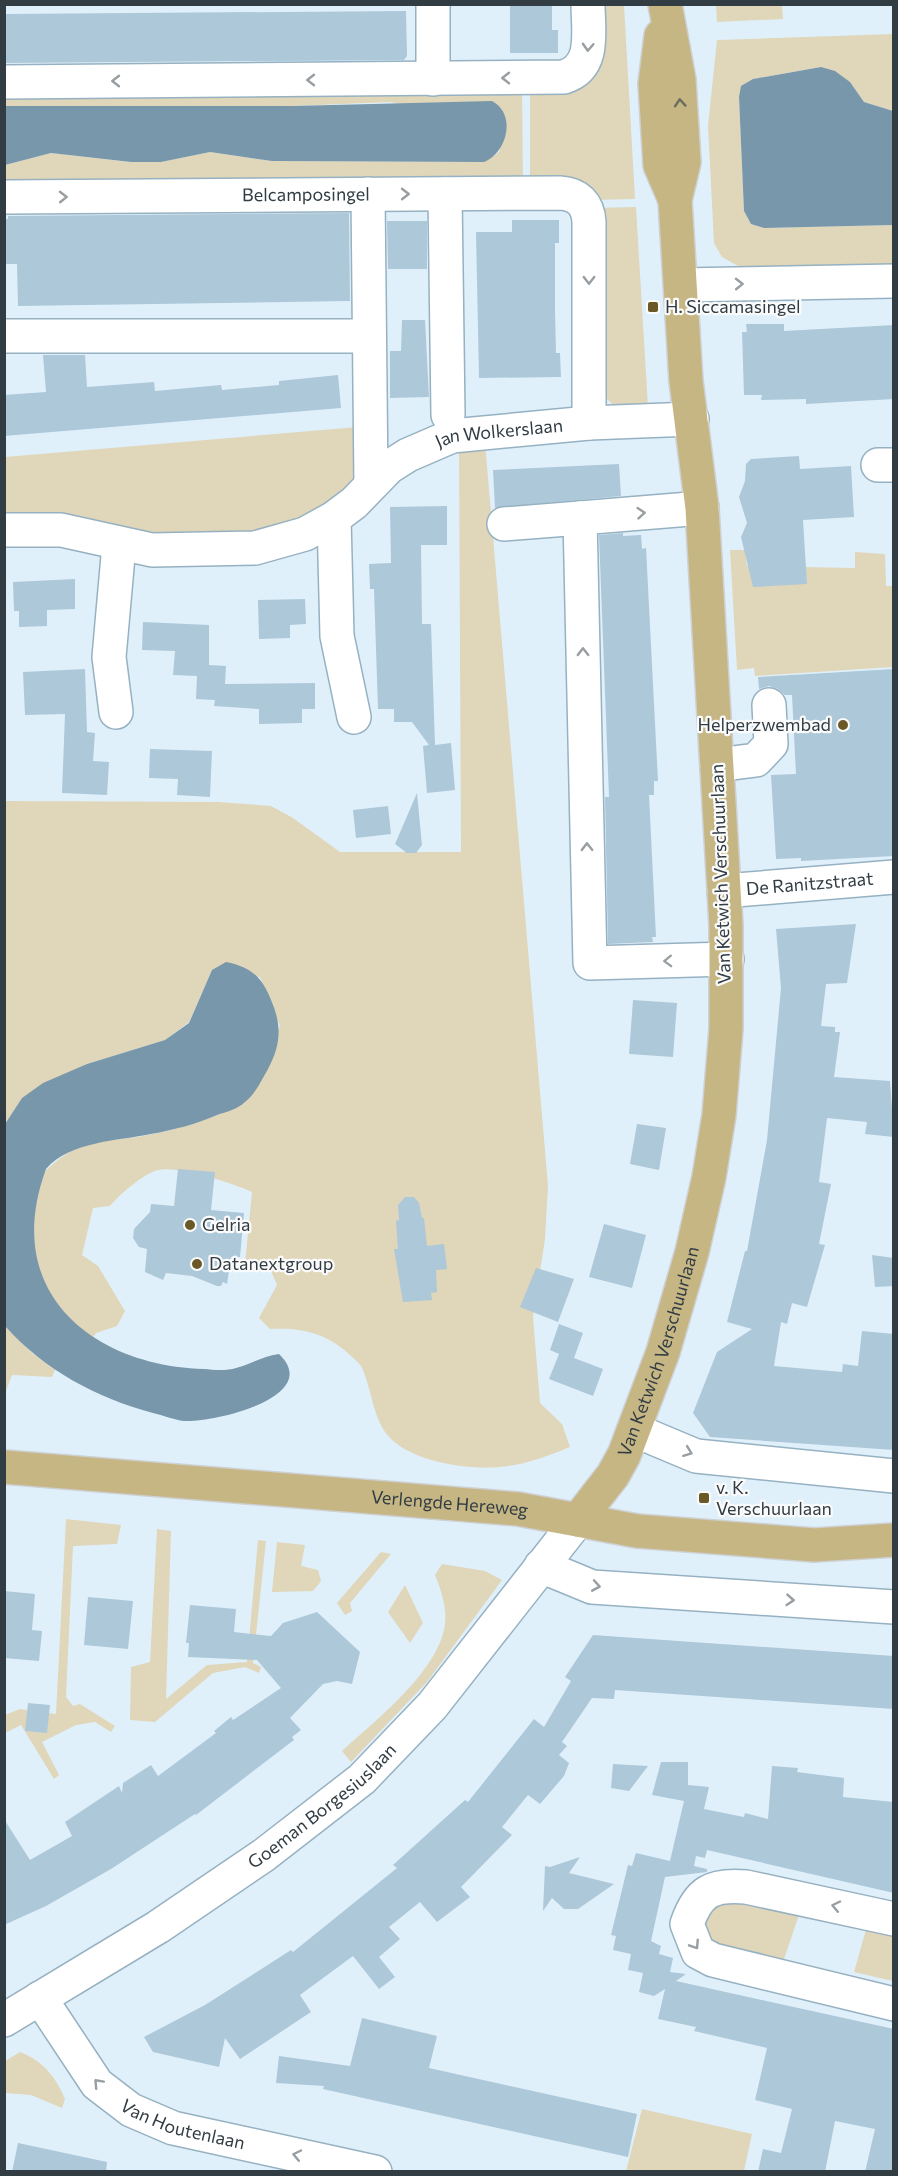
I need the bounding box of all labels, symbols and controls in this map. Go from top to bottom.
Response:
one-way arrow [581,43,594,52]
one-way arrow [501,72,510,84]
one-way arrow [306,73,315,86]
one-way arrow [111,75,120,87]
one-way arrow [674,99,687,108]
street label: Belcamposingel [242,182,370,205]
one-way arrow [400,188,409,200]
one-way arrow [58,191,67,203]
one-way arrow [583,276,595,285]
one-way arrow [735,278,744,290]
place label: H. Siccamasingel [665,295,800,317]
marker: H. Siccamasingel [646,300,660,314]
street label: Jan Wolkerslaan [431,414,564,452]
one-way arrow [636,506,645,519]
one-way arrow [577,647,589,656]
place label: Helperzwembad [697,713,831,735]
marker: Helperzwembad [836,718,850,732]
street label: Van Ketwich Verschuurlaan [705,764,735,985]
one-way arrow [581,842,594,851]
street label: De Ranitzstraat [745,867,874,899]
one-way arrow [664,955,673,967]
place label: Gelria [202,1213,251,1235]
marker: Gelria [183,1218,197,1232]
street label: Van Ketwich Verschuurlaan [612,1244,703,1460]
place label: Datanextgroup [209,1252,333,1274]
marker: Datanextgroup [190,1257,204,1271]
one-way arrow [682,1445,693,1457]
place label: v. K. Verschuurlaan [716,1476,832,1519]
street label: Verlengde Hereweg [370,1485,530,1521]
marker: v. K. Verschuurlaan [697,1491,711,1505]
one-way arrow [591,1579,601,1592]
one-way arrow [786,1593,795,1606]
street label: Goeman Borgesiuslaan [243,1738,400,1873]
one-way arrow [832,1900,842,1913]
one-way arrow [688,1939,699,1950]
one-way arrow [94,2079,105,2089]
street label: Van Houtenlaan [116,2094,247,2153]
one-way arrow [293,2149,303,2162]

